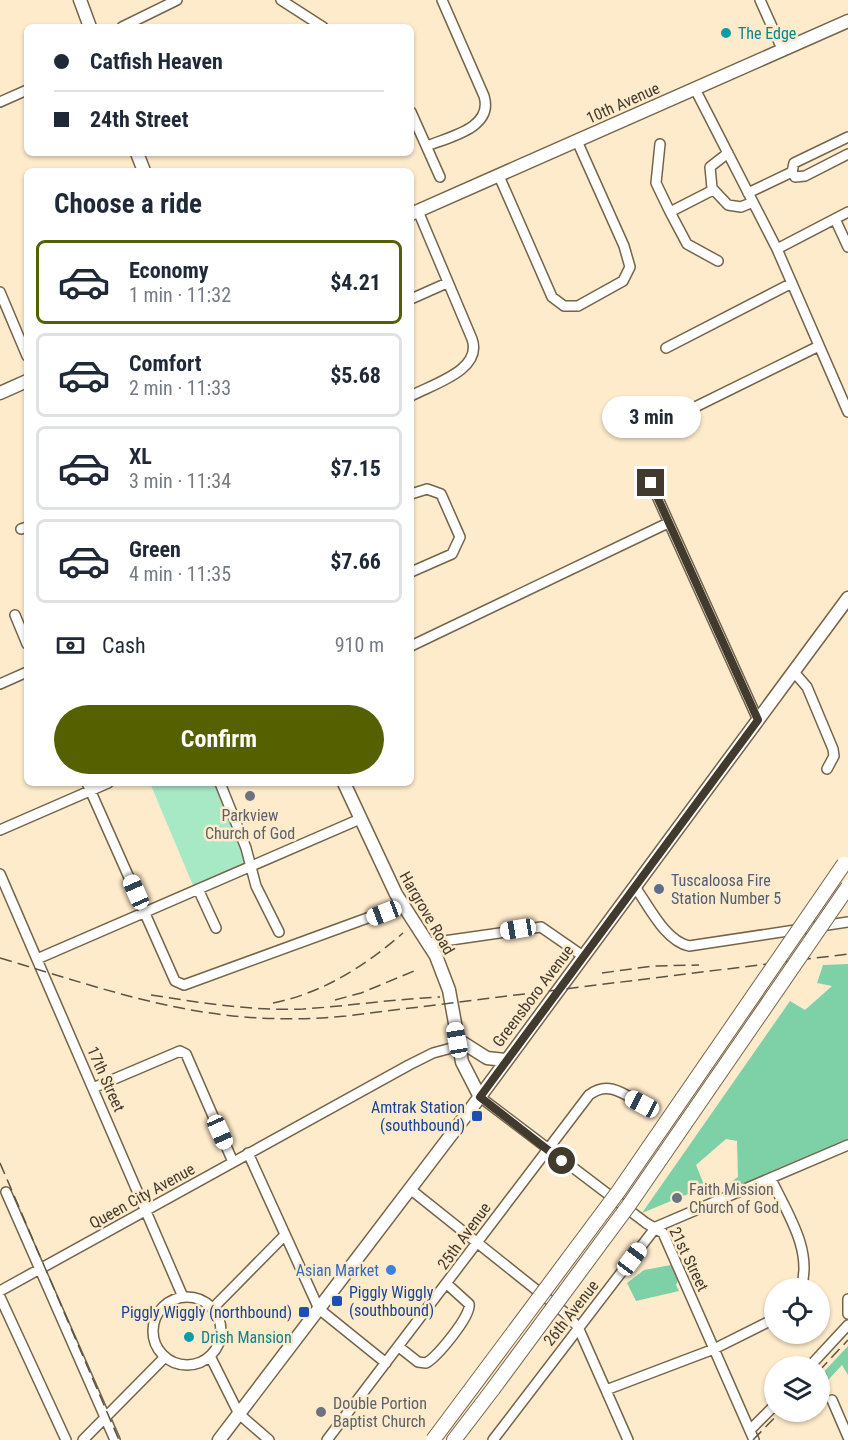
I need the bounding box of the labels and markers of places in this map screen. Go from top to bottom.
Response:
place label: The Edge [738,24,796,43]
marker: The Edge [719,26,733,40]
marker: Parkview Church of God [243,789,257,803]
place label: Parkview Church of God [205,806,295,843]
place label: Tuscaloosa Fire Station Number 5 [671,871,781,908]
marker: Tuscaloosa Fire Station Number 5 [652,882,666,896]
place label: Amtrak Station (southbound) [371,1098,465,1135]
marker: Amtrak Station (southbound) [470,1109,484,1123]
place label: Faith Mission Church of God [689,1180,779,1217]
marker: Faith Mission Church of God [670,1191,684,1205]
place label: Asian Market [296,1261,379,1280]
marker: Asian Market [384,1263,398,1277]
place label: Piggly Wiggly (southbound) [349,1283,434,1320]
marker: Piggly Wiggly (southbound) [330,1294,344,1308]
place label: Piggly Wiggly (northbound) [121,1303,292,1322]
marker: Piggly Wiggly (northbound) [297,1305,311,1319]
place label: Drish Mansion [201,1328,292,1347]
marker: Drish Mansion [182,1330,196,1344]
place label: Double Portion Baptist Church [333,1394,427,1431]
marker: Double Portion Baptist Church [314,1405,328,1419]

